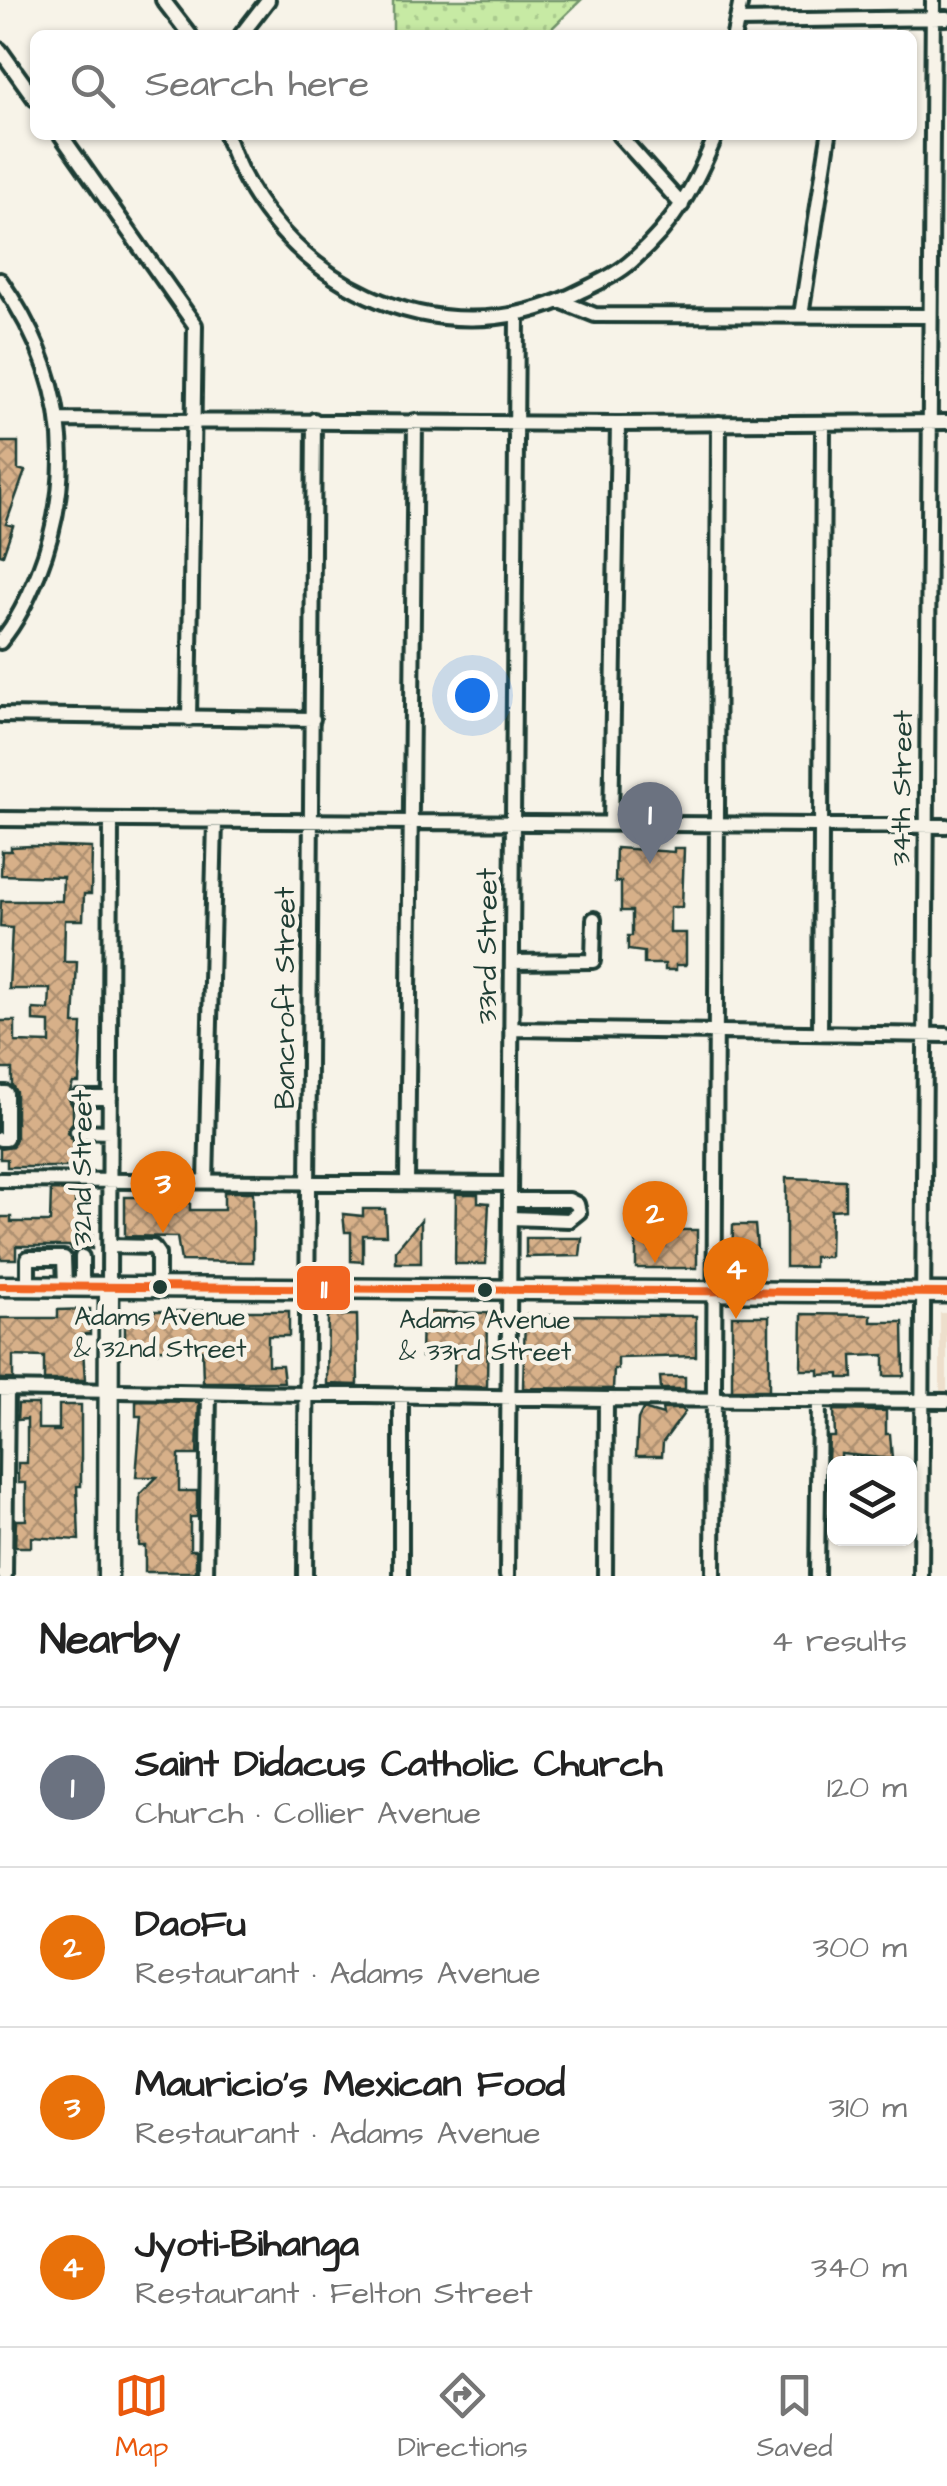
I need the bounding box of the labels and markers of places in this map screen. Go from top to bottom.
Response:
pin: 1 [618,782,682,864]
pin: 3 [130,1150,196,1233]
pin: 2 [622,1180,688,1263]
pin: 4 [704,1236,768,1319]
marker: Adams Avenue & 32nd Street [150,1277,170,1297]
marker: Adams Avenue & 33rd Street [475,1280,495,1300]
place label: Adams Avenue & 32nd Street [74,1299,247,1367]
place label: Adams Avenue & 33rd Street [399,1302,572,1370]

